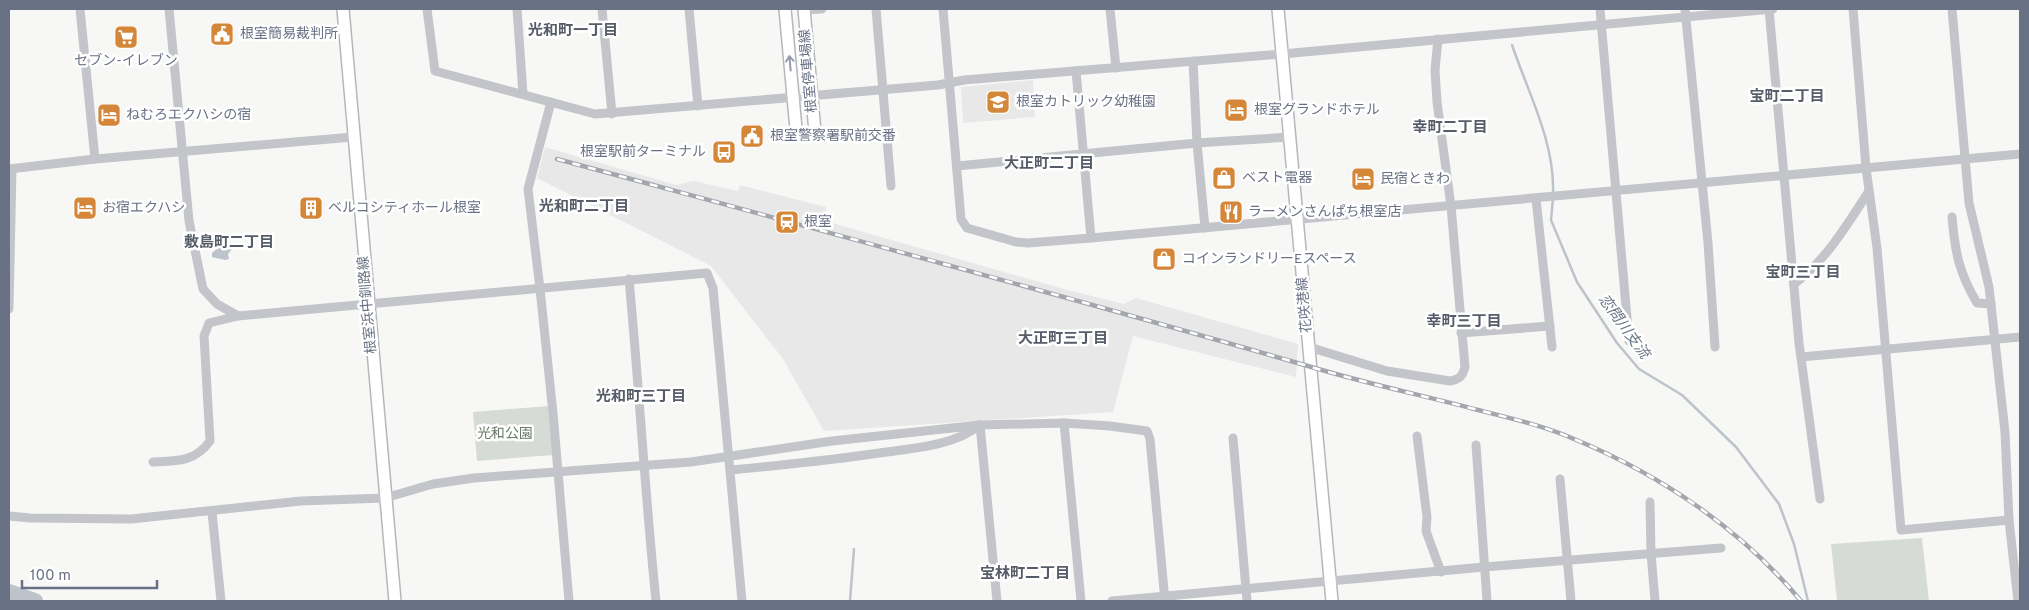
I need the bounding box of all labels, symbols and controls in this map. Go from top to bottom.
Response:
public building icon: 根室簡易裁判所 [209,21,235,47]
district label: 光和町一丁目 [528,22,618,41]
supermarket icon: セブン-イレブン [113,24,139,50]
place label: 根室簡易裁判所 [240,26,338,43]
street label: 根室停車場線 [797,28,821,114]
place label: セブン-イレブン [74,52,178,70]
one-way arrow [785,55,795,71]
district label: 宝町二丁目 [1749,88,1825,107]
school or university icon: 根室カトリック幼稚園 [985,89,1011,115]
place label: 根室カトリック幼稚園 [1016,94,1156,111]
hotel icon: 根室グランドホテル [1223,97,1249,123]
hotel icon: ねむろエクハシの宿 [96,102,122,128]
place label: 根室グランドホテル [1254,102,1380,119]
place label: ねむろエクハシの宿 [126,107,251,124]
district label: 幸町二丁目 [1412,119,1488,138]
public building icon: 根室警察署駅前交番 [739,123,765,149]
place label: 根室警察署駅前交番 [770,127,896,145]
bus stop icon: 根室駅前ターミナル [711,139,737,165]
place label: 根室駅前ターミナル [580,143,706,161]
district label: 大正町二丁目 [1004,155,1094,174]
shop icon: ベスト電器 [1211,165,1237,191]
hotel icon: 民宿ときわ [1350,166,1376,192]
place label: ベスト電器 [1242,170,1312,187]
place label: 民宿ときわ [1380,171,1450,188]
hotel icon: お宿エクハシ [72,195,98,221]
building icon: ベルコシティホール根室 [298,195,324,221]
district label: 光和町二丁目 [539,198,629,217]
restaurant icon: ラーメンさんぱち根室店 [1218,199,1244,225]
place label: お宿エクハシ [102,200,185,217]
place label: ベルコシティホール根室 [328,200,481,217]
place label: ラーメンさんぱち根室店 [1248,204,1401,221]
station icon: 根室 [774,209,800,235]
place label: 根室 [804,214,832,231]
district label: 敷島町二丁目 [184,233,274,253]
shop icon: コインランドリーEスペース [1151,246,1177,272]
place label: コインランドリーEスペース [1182,251,1357,268]
street label: 根室浜中釧路線 [354,255,381,355]
district label: 宝町三丁目 [1765,264,1841,283]
street label: 花咲港線 [1294,276,1316,334]
water label: 恋問川支流 [1593,291,1654,365]
district label: 幸町三丁目 [1426,313,1502,332]
district label: 大正町三丁目 [1018,330,1108,349]
district label: 光和町三丁目 [596,388,686,407]
park label: 光和公園 [477,426,533,443]
scale bar [22,558,158,590]
district label: 宝林町二丁目 [980,565,1070,584]
text: 100 m [30,567,71,586]

